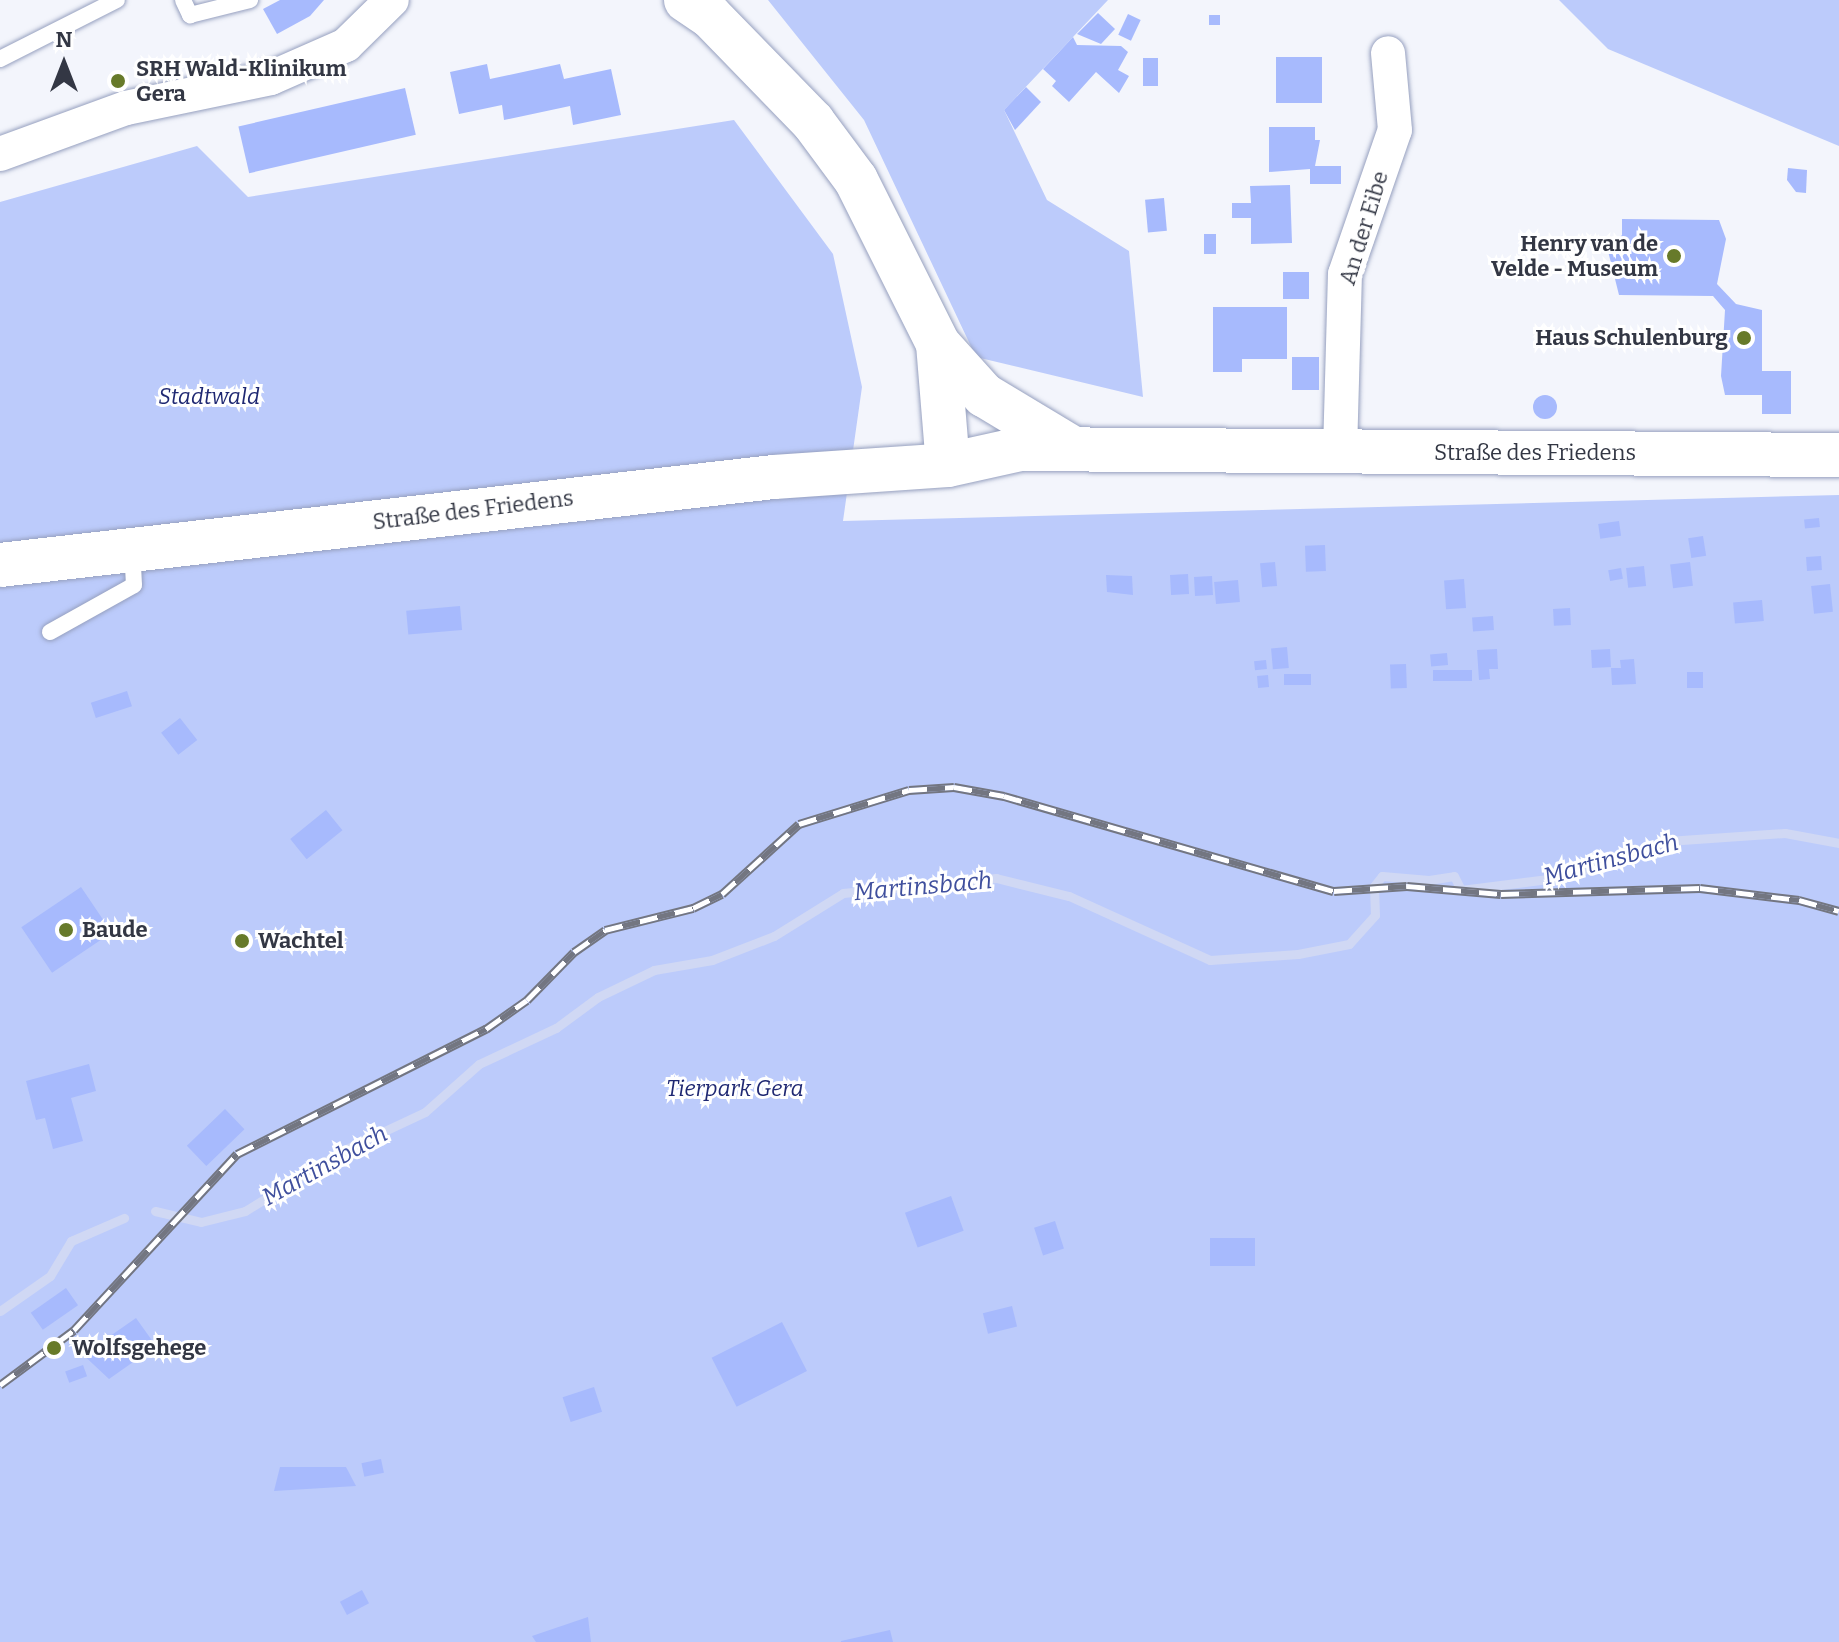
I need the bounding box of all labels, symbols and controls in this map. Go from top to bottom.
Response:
north arrow [24,24,104,104]
text: N [56,26,72,53]
place label: SRH Wald-Klinikum Gera [136,55,346,106]
marker: SRH Wald-Klinikum Gera [107,70,129,92]
street label: An der Eibe [1334,168,1394,288]
place label: Henry van de Velde - Museum [1491,230,1658,282]
marker: Henry van de Velde - Museum [1665,247,1683,265]
place label: Haus Schulenburg [1535,325,1728,351]
marker: Haus Schulenburg [1735,329,1753,347]
park label: Stadtwald [158,384,260,410]
street label: Straße des Friedens [1434,440,1636,466]
street label: Straße des Friedens [371,485,575,535]
water label: Martinsbach [1540,828,1682,892]
water label: Martinsbach [853,867,993,907]
place label: Baude [82,917,148,943]
marker: Baude [57,921,75,939]
place label: Wachtel [258,928,344,954]
marker: Wachtel [233,932,251,950]
park label: Tierpark Gera [666,1076,804,1102]
water label: Martinsbach [257,1120,393,1212]
place label: Wolfsgehege [72,1335,206,1361]
marker: Wolfsgehege [43,1337,65,1359]

